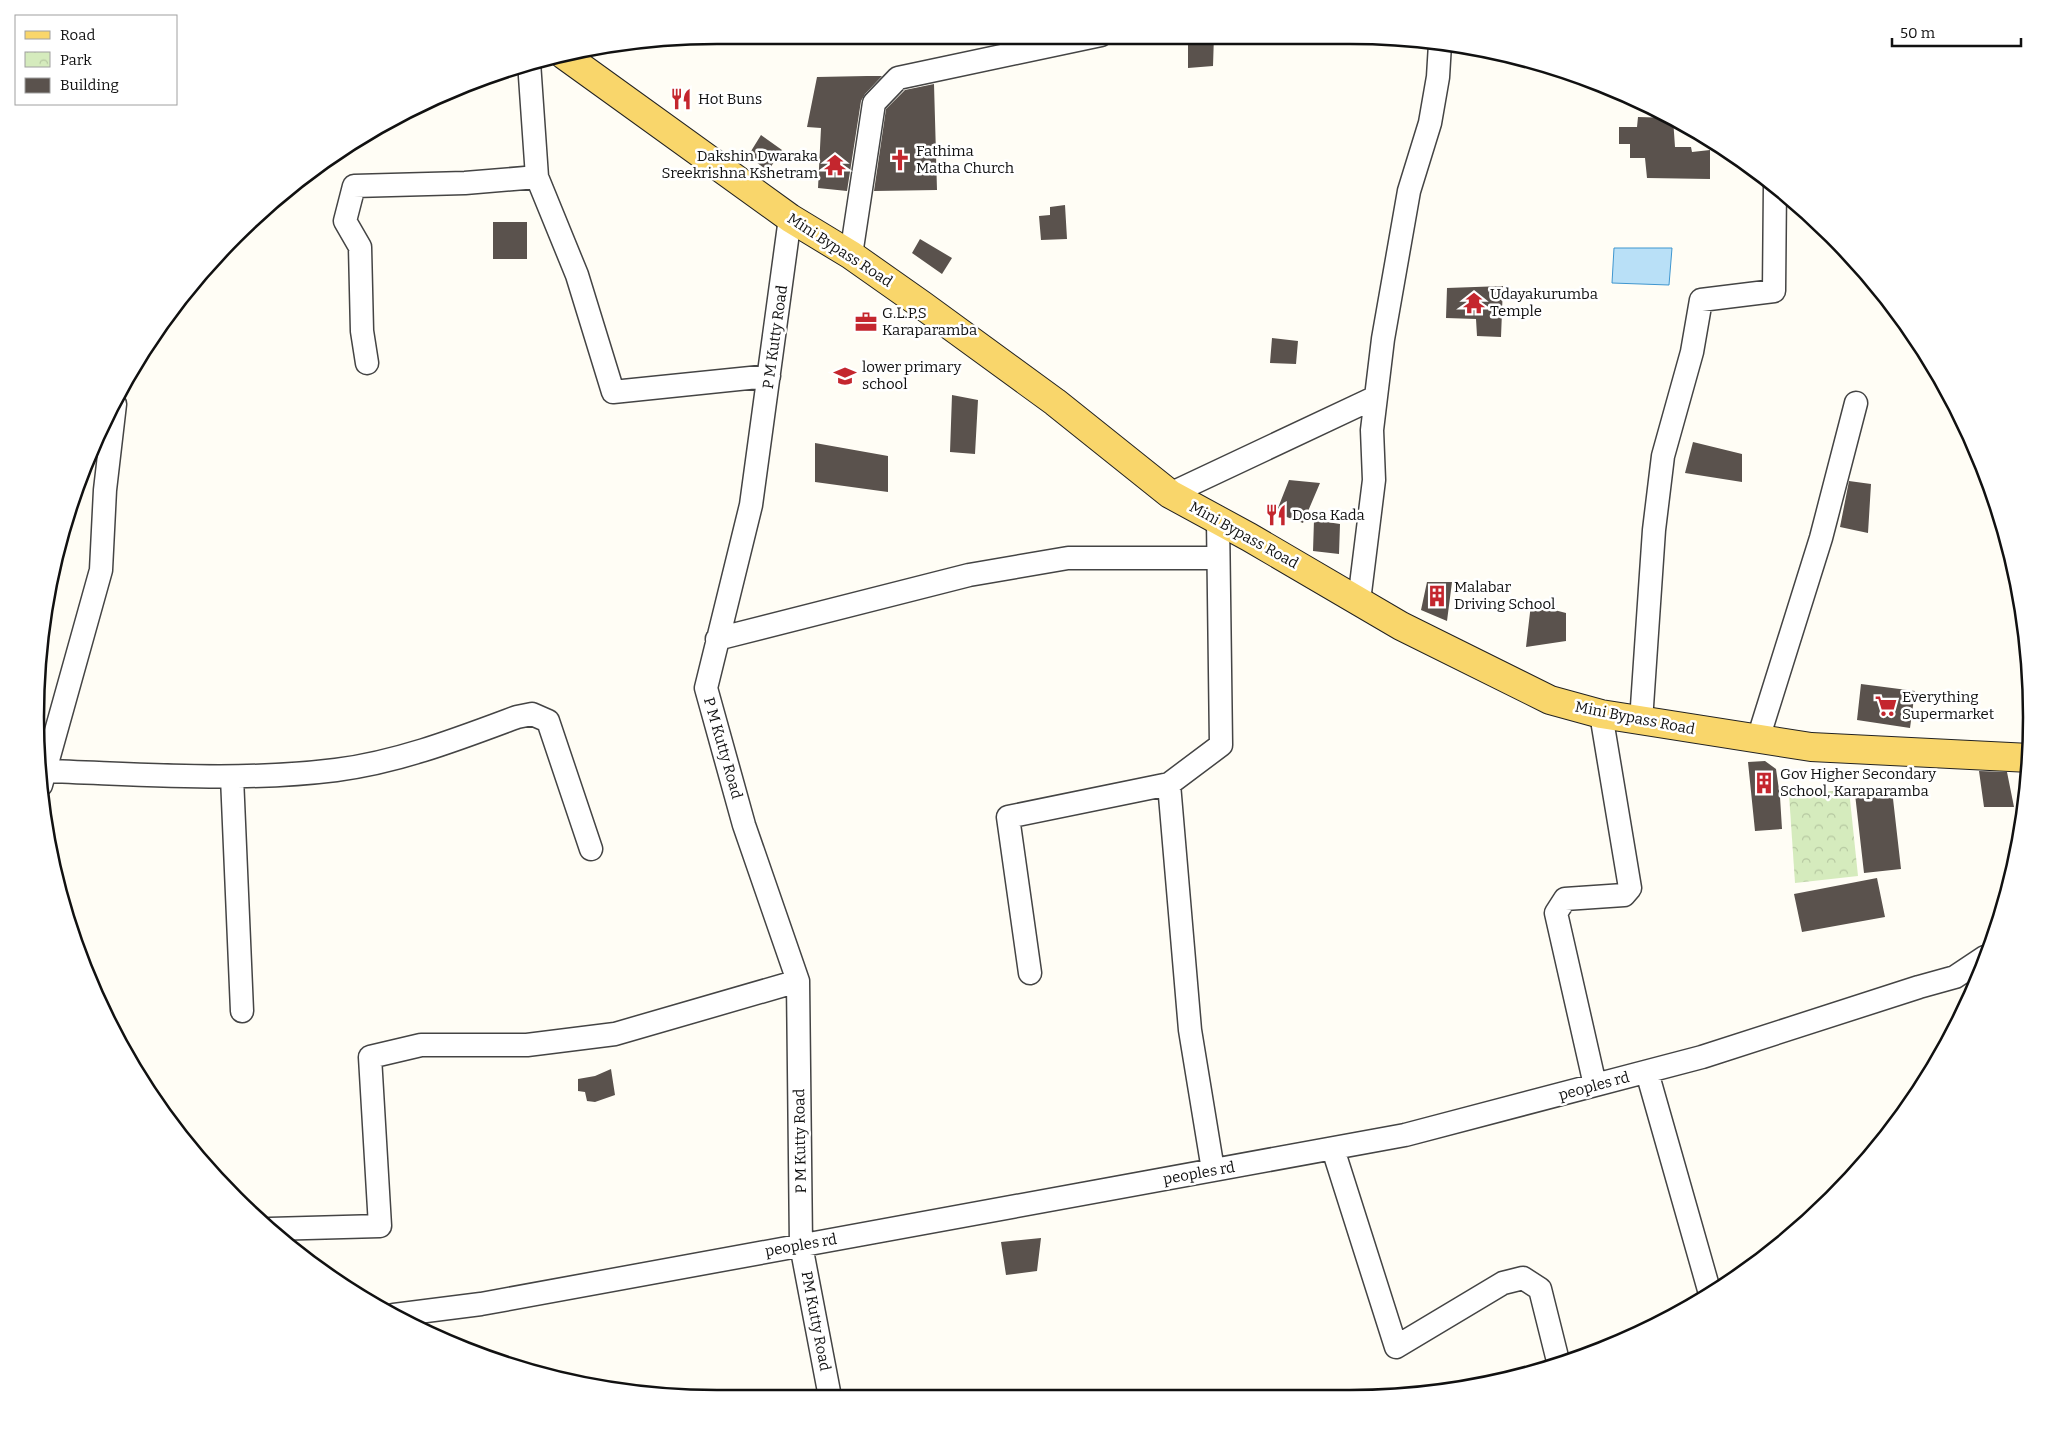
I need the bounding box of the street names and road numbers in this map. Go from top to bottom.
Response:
street label: Mini Bypass Road [784,209,896,291]
street label: P M Kutty Road [759,284,791,390]
street label: Mini Bypass Road [1186,498,1302,572]
street label: P M Kutty Road [700,695,746,801]
street label: Mini Bypass Road [1574,698,1697,738]
street label: peoples rd [1557,1068,1631,1104]
street label: P M Kutty Road [790,1088,810,1193]
street label: peoples rd [1162,1158,1236,1188]
street label: peoples rd [764,1230,838,1260]
street label: PM Kutty Road [797,1270,835,1373]

